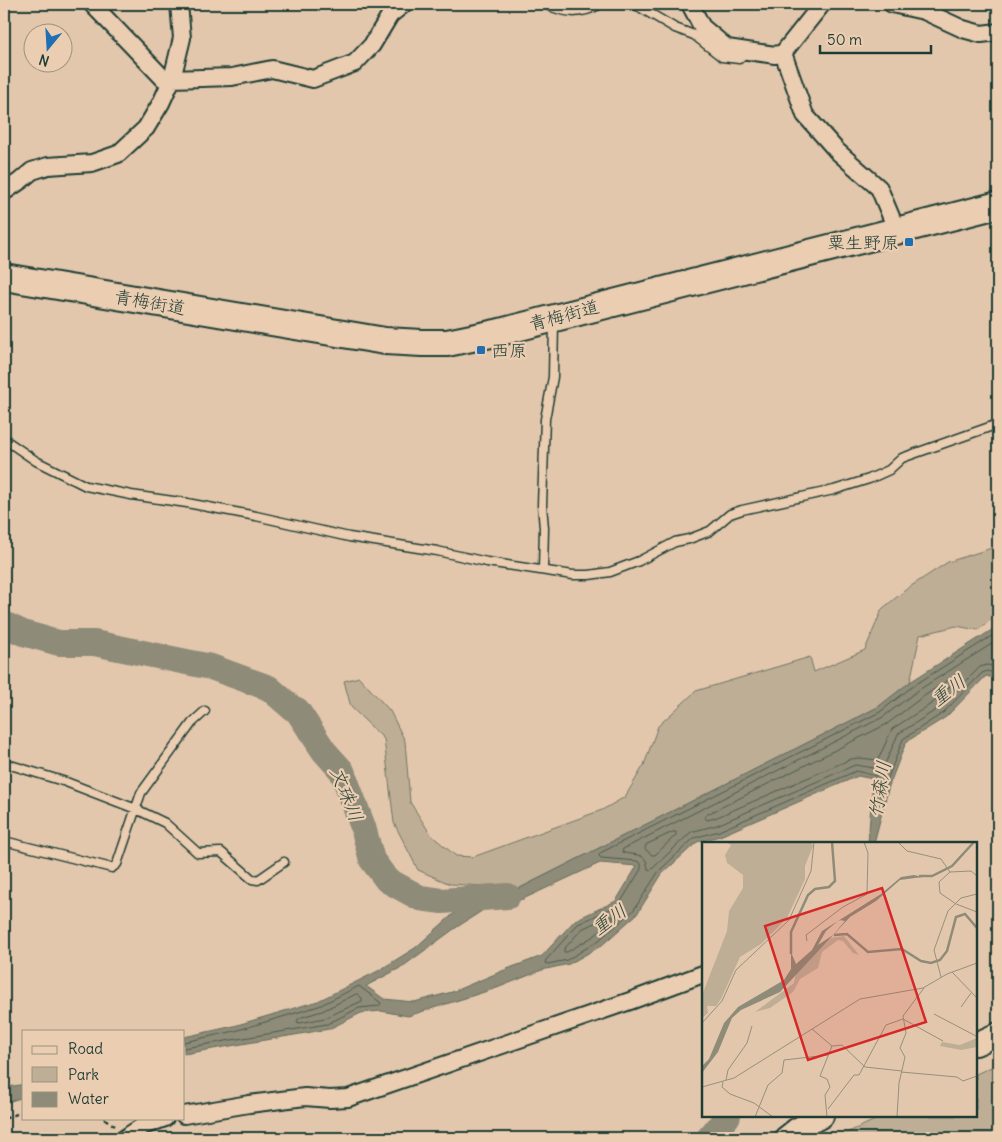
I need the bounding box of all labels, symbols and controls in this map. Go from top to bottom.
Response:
north arrow [22,22,72,72]
scale bar [820,22,931,54]
text: 50 m [827,30,862,49]
text: N [37,50,51,70]
place label: 粟生野原 [827,231,899,254]
marker: 粟生野原 [903,236,915,248]
street label: 青梅街道 [113,284,187,320]
street label: 青梅街道 [526,295,602,335]
place label: 西原 [491,339,527,362]
marker: 西原 [475,344,487,356]
water label: 重川 [926,669,970,711]
water label: 竹森川 [863,759,895,819]
water label: 文珠川 [325,763,369,825]
inset map [702,842,977,1117]
water label: 重川 [587,898,631,940]
legend [22,1030,185,1120]
text: Road [68,1039,103,1058]
text: Park [68,1065,99,1084]
text: Water [68,1089,109,1108]

